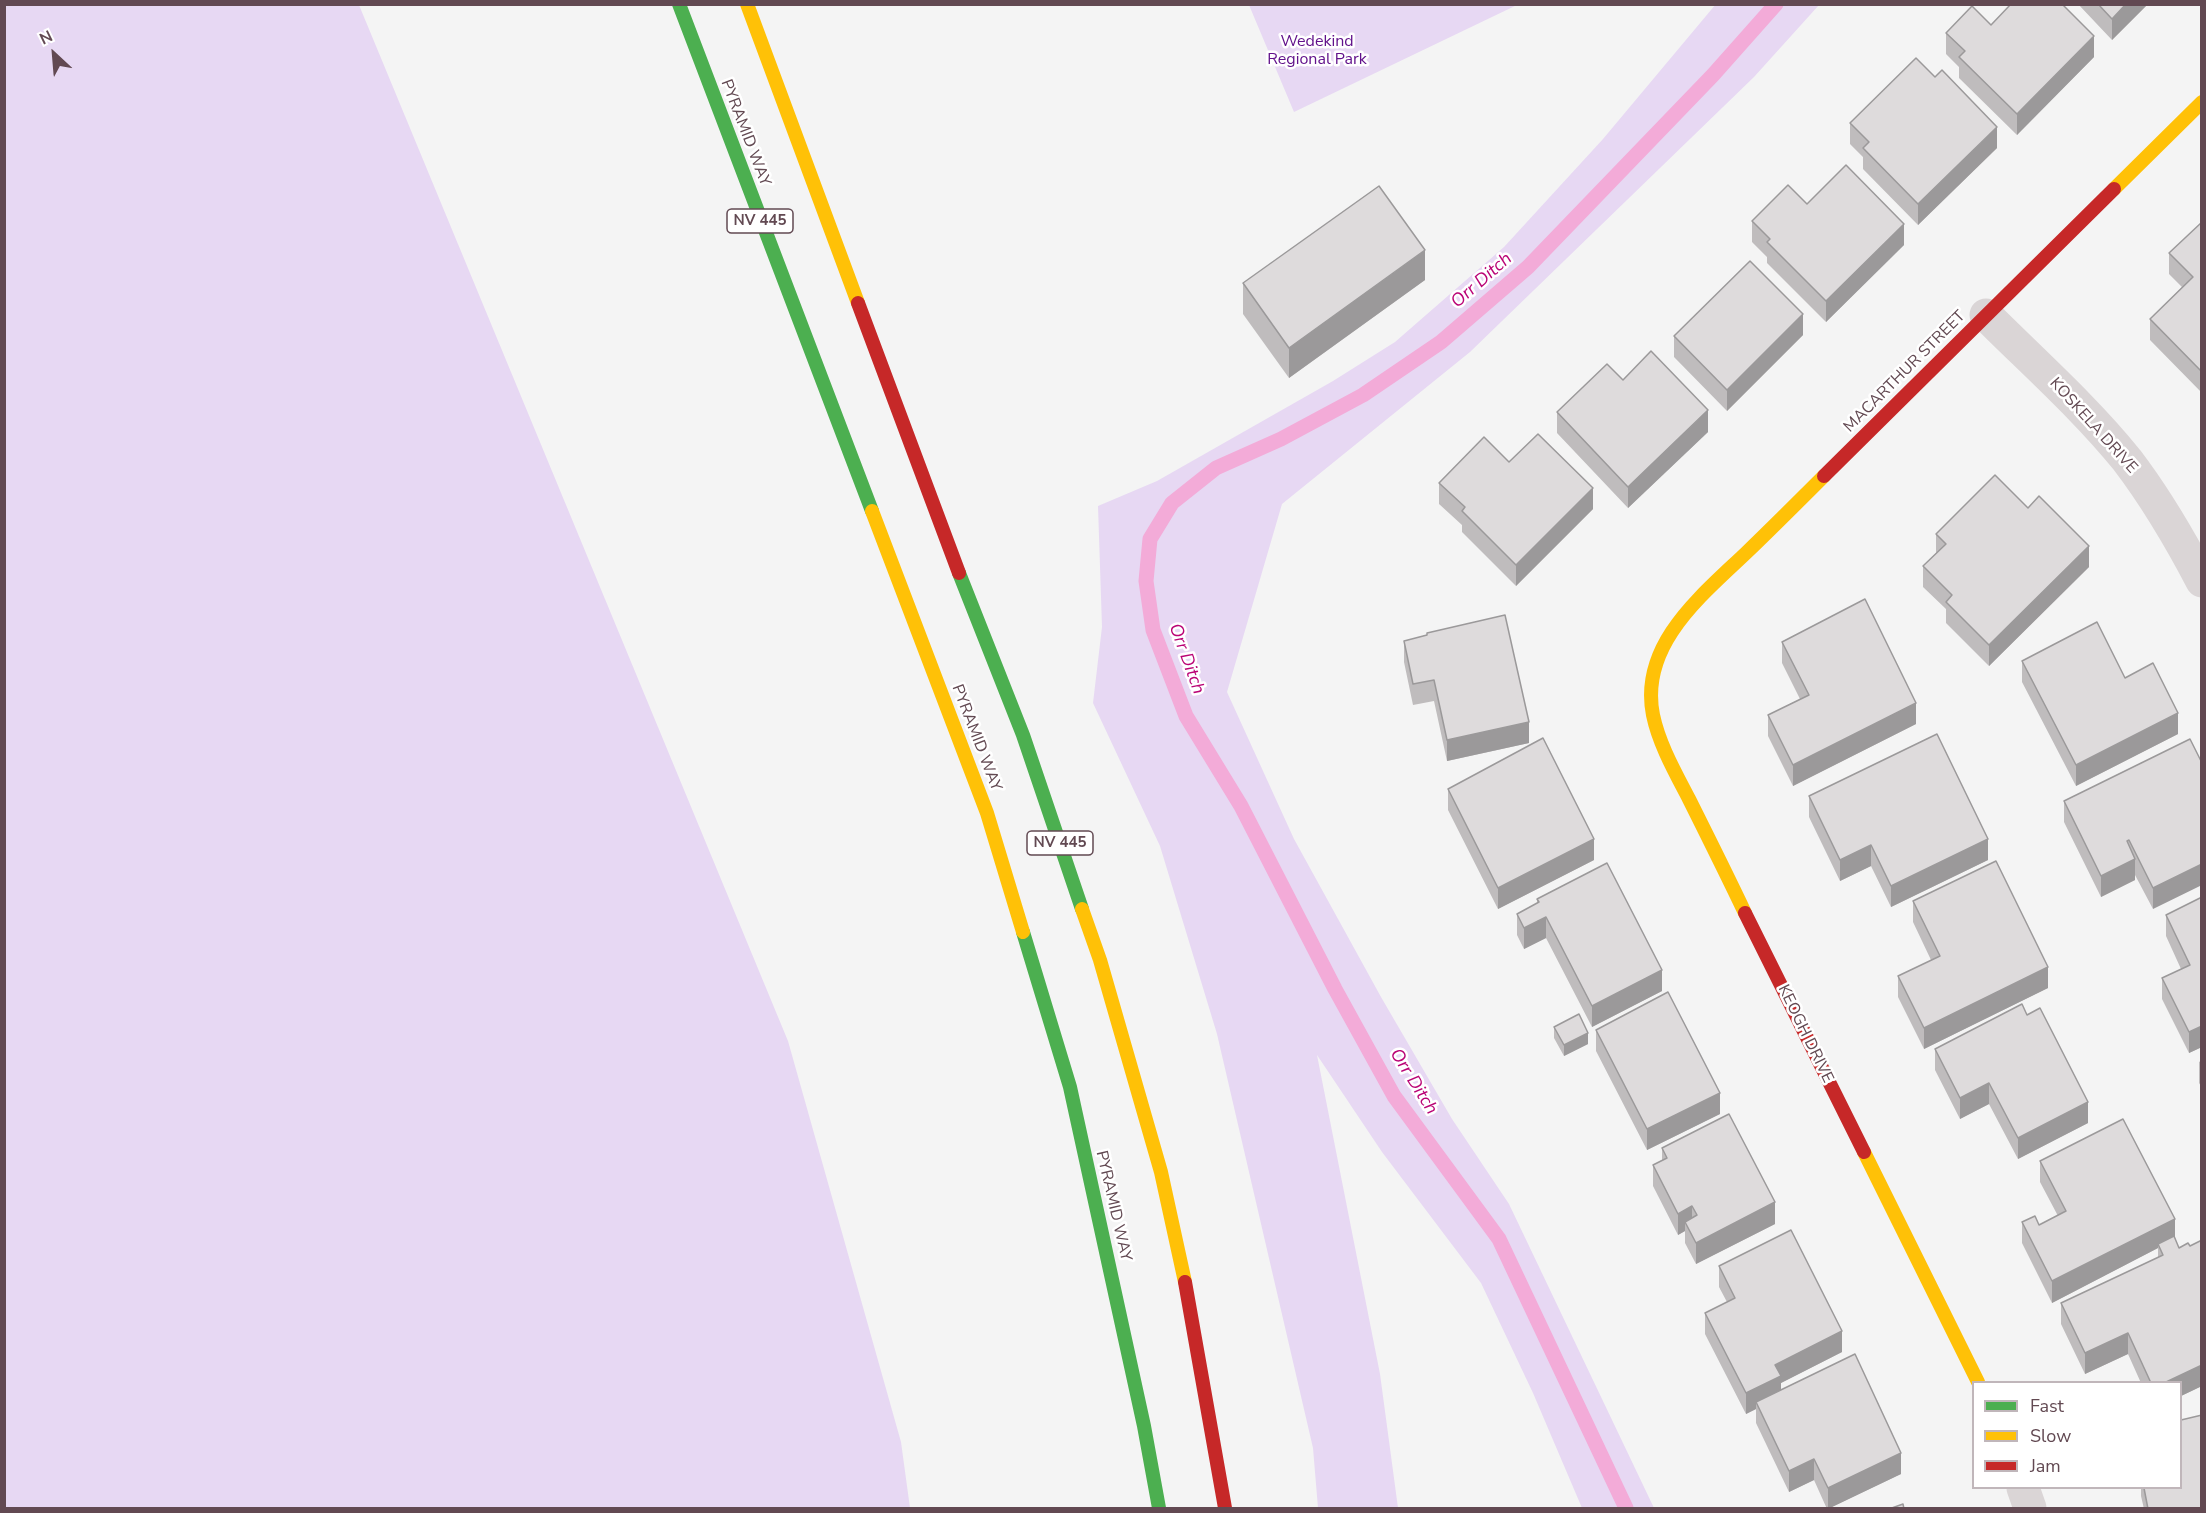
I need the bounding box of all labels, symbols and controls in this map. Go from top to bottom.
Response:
north arrow [24,24,84,84]
text: N [36,25,56,50]
park label: Wedekind Regional Park [1267,32,1367,70]
street label: PYRAMID WAY [716,77,774,189]
road number: NV 445 [727,209,793,233]
water label: Orr Ditch [1447,249,1517,313]
street label: MACARTHUR STREET [1840,307,1970,437]
street label: KOSKELA DRIVE [2045,374,2141,478]
water label: Orr Ditch [1163,621,1209,697]
street label: PYRAMID WAY [947,682,1005,794]
road number: NV 445 [1027,831,1093,855]
street label: KEOGH DRIVE [1773,982,1837,1086]
water label: Orr Ditch [1384,1045,1442,1119]
street label: PYRAMID WAY [1091,1149,1135,1263]
legend [1972,1381,2182,1489]
text: Fast [2030,1394,2064,1418]
text: Slow [2030,1424,2071,1448]
text: Jam [2030,1454,2061,1478]

